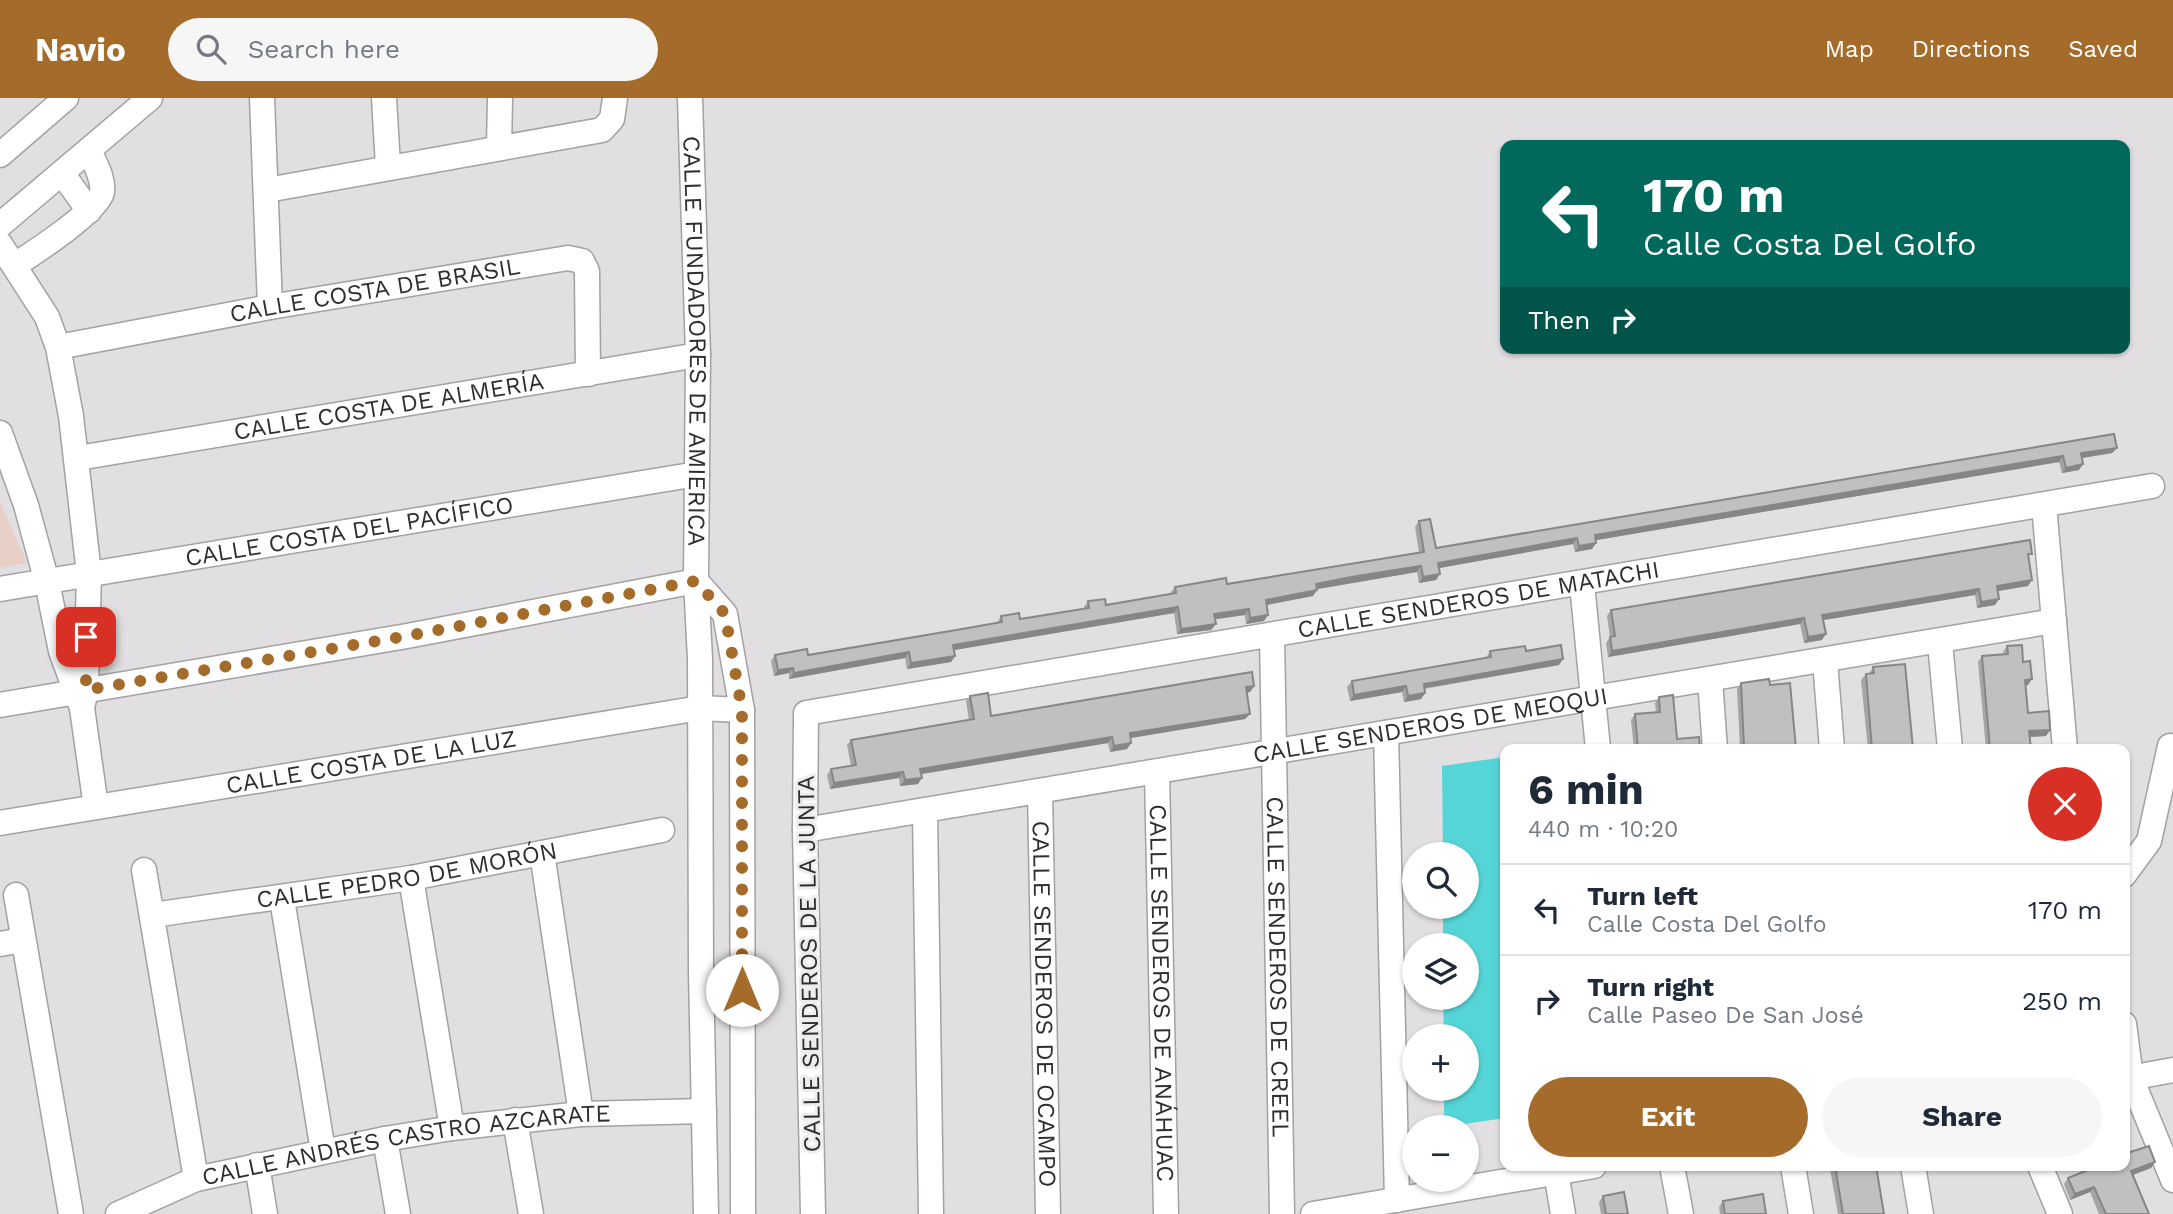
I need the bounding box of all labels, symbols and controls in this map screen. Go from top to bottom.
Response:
search box [168,18,658,81]
text: Navio [35,30,126,69]
icon: search [192,30,230,68]
text: Search here [248,34,400,64]
text: Map [1825,35,1874,63]
text: Directions [1912,35,2030,63]
text: Saved [2068,35,2138,63]
street label: CALLE FUNDADORES DE AMIERICA [677,135,712,546]
text: 170 m [1643,166,1784,224]
icon: left [1528,168,1619,259]
text: Calle Costa Del Golfo [1643,225,1976,263]
street label: CALLE COSTA DE BRASIL [227,252,522,328]
icon: right [1604,301,1642,339]
text: Then [1528,305,1590,335]
street label: CALLE COSTA DE ALMERÍA [232,367,546,446]
street label: CALLE COSTA DEL PACÍFICO [183,491,515,572]
street label: CALLE SENDEROS DE MATACHI [1295,555,1662,644]
pin [56,607,116,667]
icon: arrive [67,618,105,656]
street label: CALLE SENDEROS DE MEOQUI [1251,682,1610,769]
street label: CALLE COSTA DE LA LUZ [224,724,518,800]
text: 6 min [1528,765,1644,814]
button: close [2028,767,2102,841]
street label: CALLE SENDEROS DE LA JUNTA [792,775,826,1153]
street label: CALLE SENDEROS DE CREEL [1261,796,1295,1138]
street label: CALLE SENDEROS DE ANÁHUAC [1144,804,1179,1182]
text: 440 m · 10:20 [1528,816,1678,843]
street label: CALLE SENDEROS DE OCAMPO [1027,820,1061,1188]
street label: CALLE PEDRO DE MORÓN [255,836,560,914]
map controls [1402,842,1479,1192]
button: search [1402,842,1479,919]
text: Turn left [1587,881,1698,911]
icon: left [1528,891,1566,929]
text: 170 m [2028,895,2102,925]
text: Calle Costa Del Golfo [1587,911,1827,938]
button: layers [1402,933,1479,1010]
position arrow [705,953,779,1027]
text: Turn right [1587,972,1714,1002]
icon: right [1528,982,1566,1020]
text: 250 m [2022,986,2102,1016]
text: Calle Paseo De San José [1587,1002,1864,1029]
button: + [1402,1024,1479,1101]
button: Exit [1528,1077,1808,1157]
button: Share [1822,1077,2102,1157]
street label: CALLE ANDRÉS CASTRO AZCARATE [199,1099,611,1191]
button: − [1402,1115,1479,1192]

